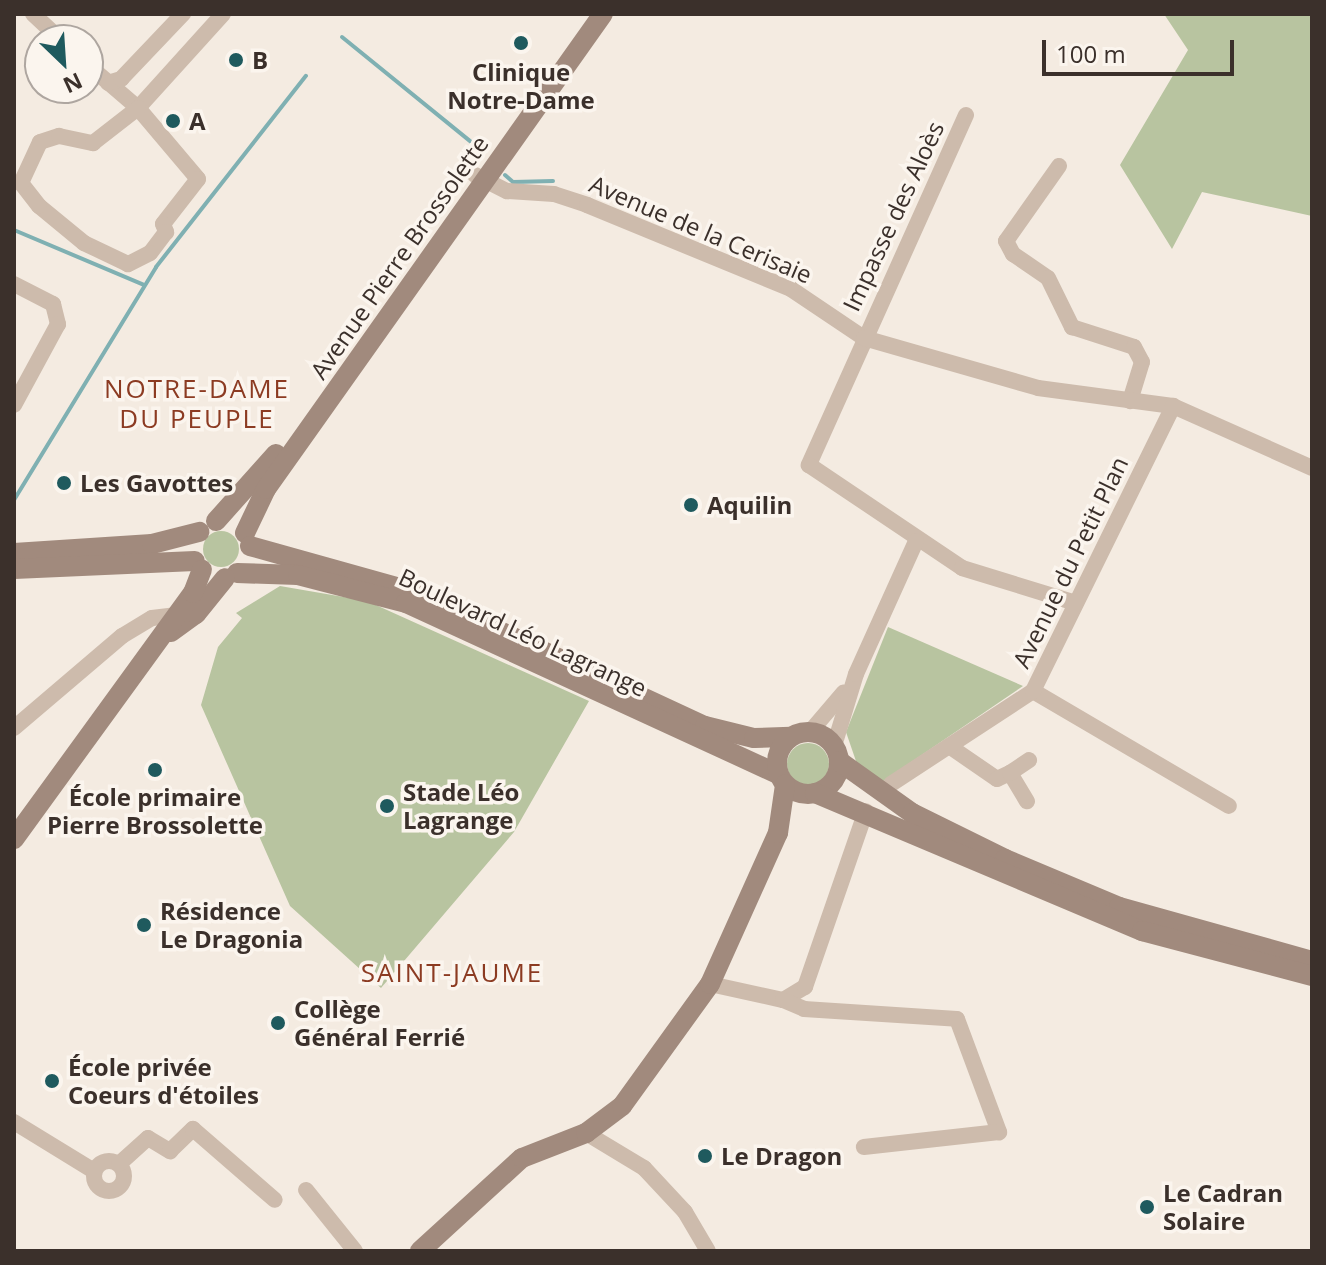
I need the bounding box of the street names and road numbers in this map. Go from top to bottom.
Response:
street label: Impasse des Aloès [836,117,950,315]
street label: Avenue Pierre Brossolette [304,130,494,384]
street label: Avenue de la Cerisaie [586,169,816,289]
street label: Avenue du Petit Plan [1006,452,1134,672]
street label: Boulevard Léo Lagrange [394,562,652,702]

